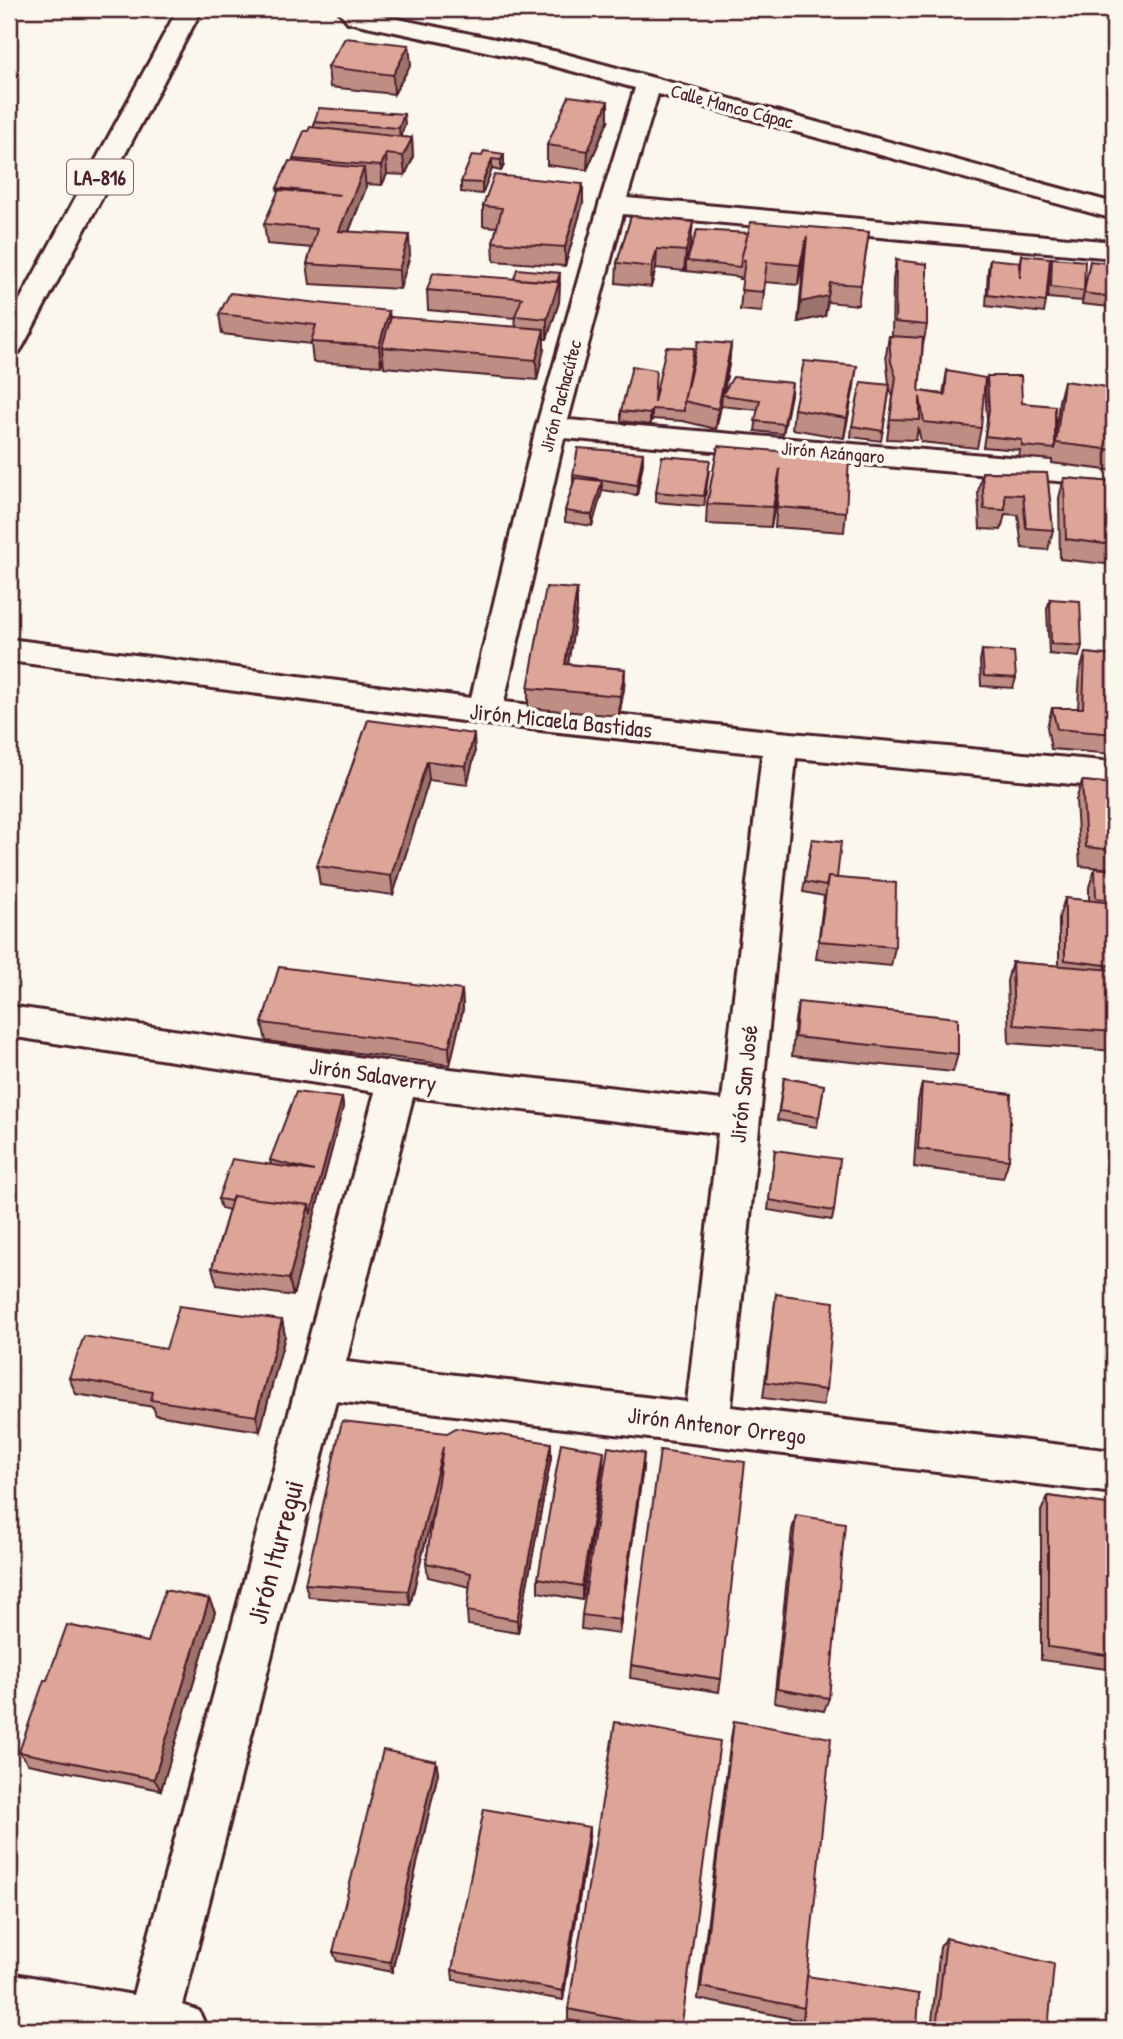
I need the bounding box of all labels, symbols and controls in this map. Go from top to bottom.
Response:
street label: Calle Manco Cápac [668,77,797,135]
road number: LA-816 [67,160,133,194]
street label: Jirón Pachacútec [533,336,588,455]
street label: Jirón Azángaro [780,435,886,469]
street label: Jirón Micaela Bastidas [468,695,654,745]
street label: Jirón San José [721,1023,765,1145]
street label: Jirón Salaverry [307,1050,439,1098]
street label: Jirón Antenor Orrego [626,1399,808,1451]
street label: Jirón Iturregui [238,1476,312,1628]

